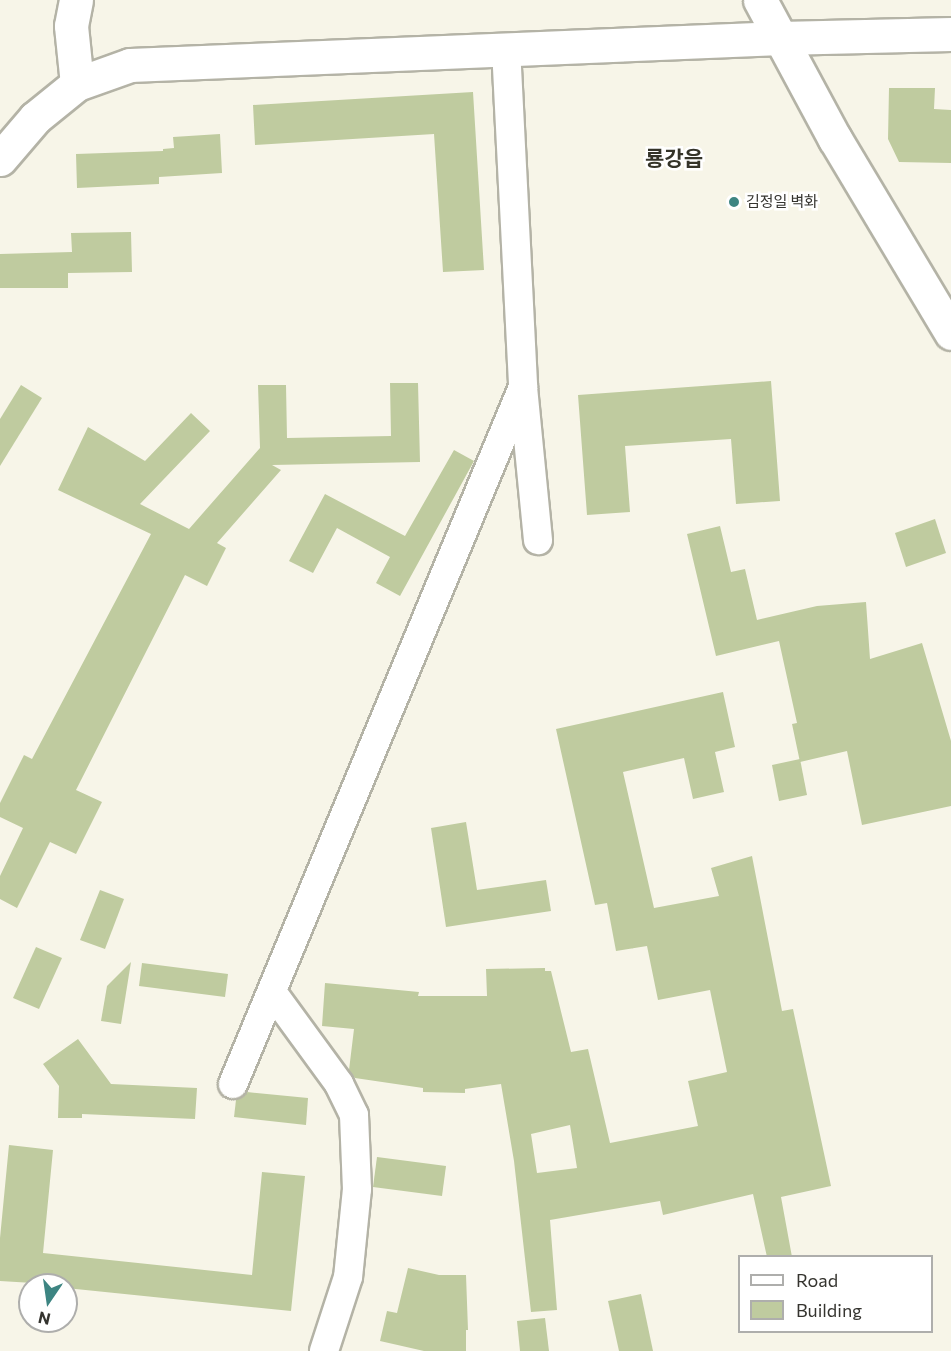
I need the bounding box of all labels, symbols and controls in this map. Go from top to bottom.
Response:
district label: 룡강읍 [645,145,703,171]
place label: 김정일 벽화 [746,193,818,211]
marker: 김정일 벽화 [727,195,741,209]
legend [738,1255,933,1333]
text: Road [796,1269,838,1291]
north arrow [18,1273,78,1333]
text: Building [796,1299,862,1321]
text: N [36,1308,52,1330]

